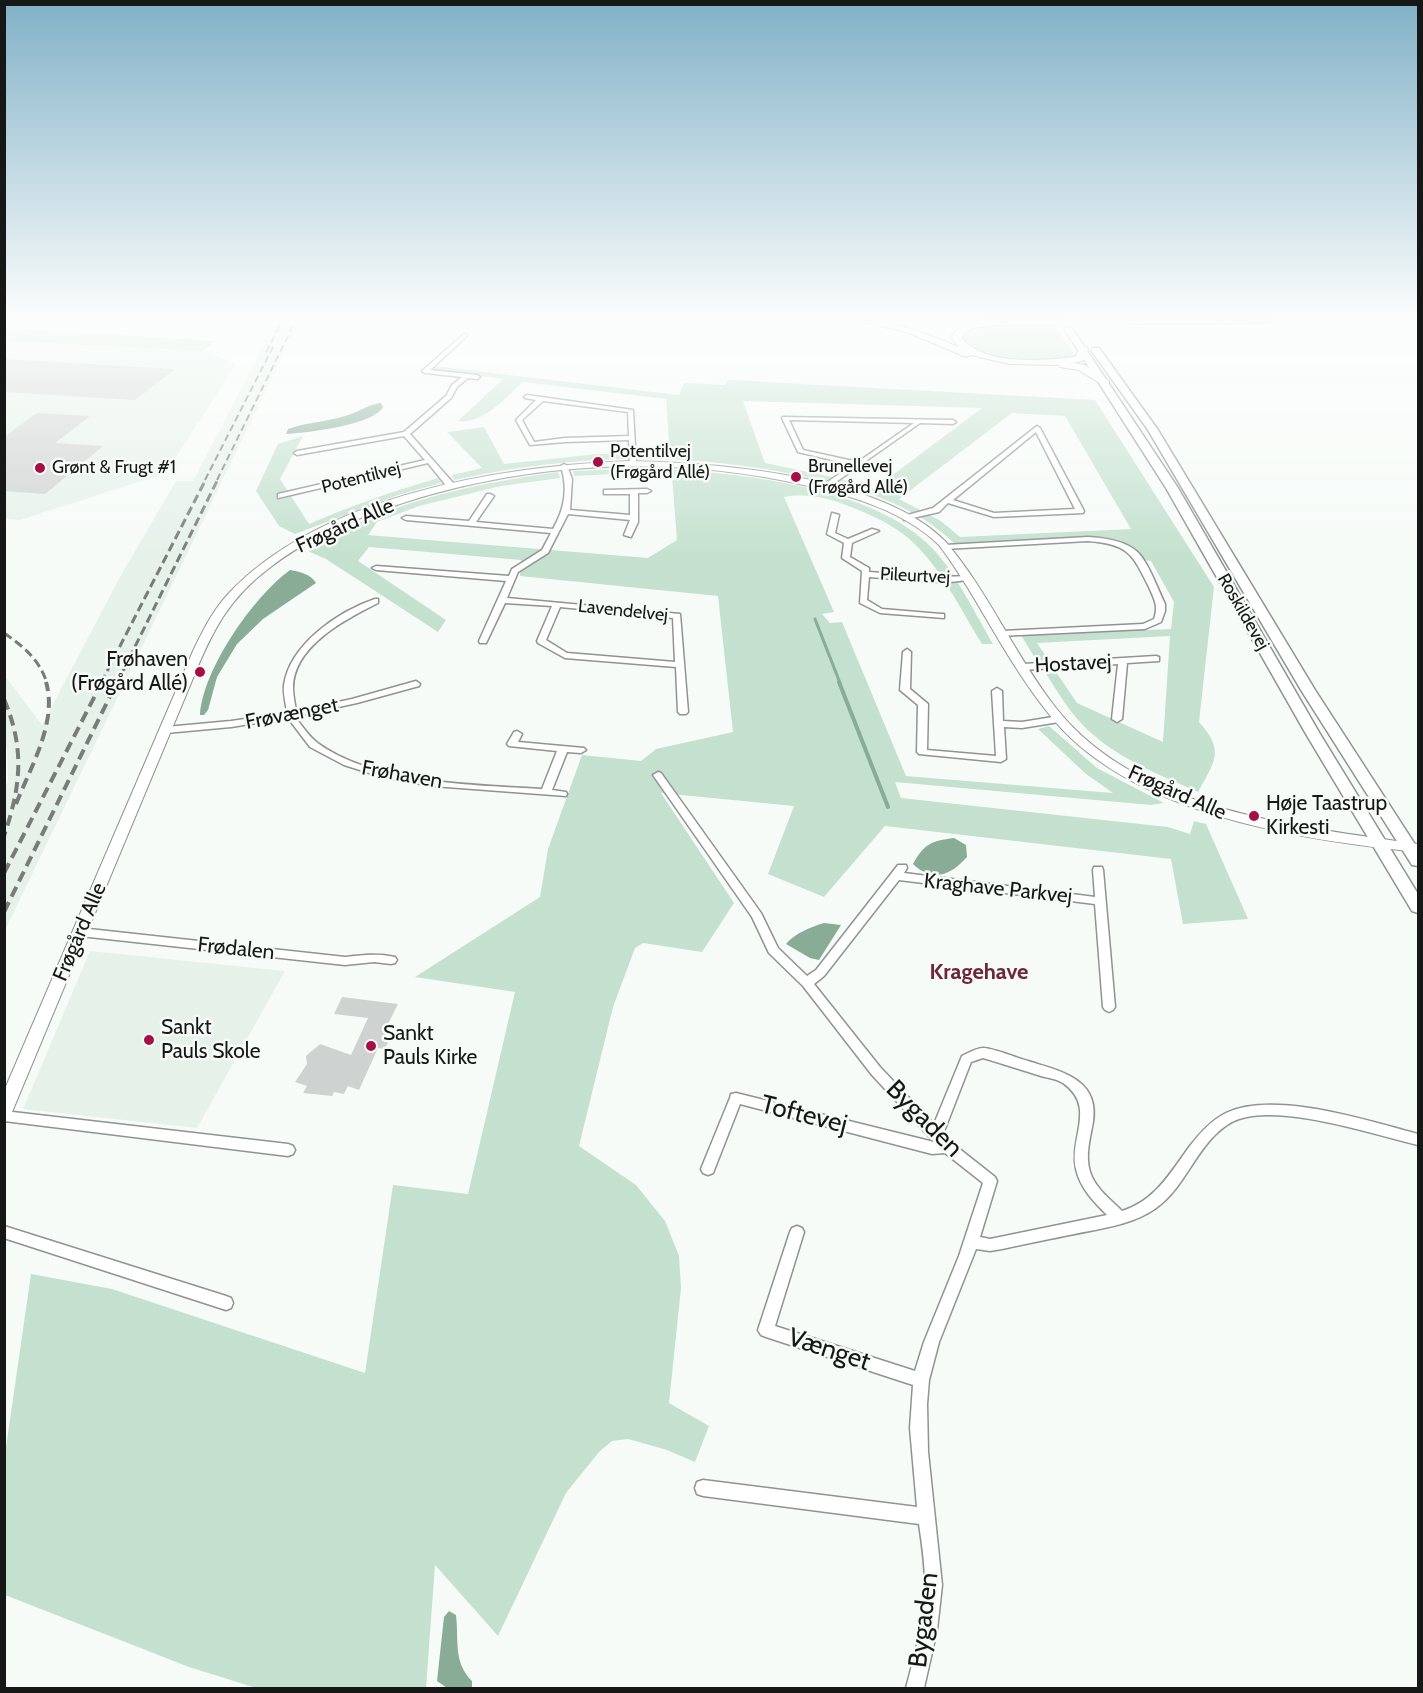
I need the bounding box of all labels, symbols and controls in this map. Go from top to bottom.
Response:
place label: Potentilvej (Frøgård Allé) [610,441,710,484]
marker: Potentilvej (Frøgård Allé) [591,455,605,469]
place label: Brunellevej (Frøgård Allé) [808,456,908,498]
place label: Grønt & Frugt #1 [52,457,176,479]
street label: Potentilvej [319,458,403,498]
marker: Grønt & Frugt #1 [33,461,47,475]
marker: Brunellevej (Frøgård Allé) [789,470,803,484]
street label: Frøgård Alle [292,493,398,559]
street label: Pileurtvej [879,563,951,589]
street label: Roskildevej [1212,570,1274,654]
street label: Lavendelvej [577,596,669,626]
place label: Frøhaven (Frøgård Allé) [71,647,188,697]
street label: Hostavej [1034,649,1112,679]
marker: Frøhaven (Frøgård Allé) [193,665,207,679]
street label: Frøvænget [243,693,341,735]
street label: Frøhaven [360,756,444,794]
street label: Frøgård Alle [1124,760,1230,826]
place label: Høje Taastrup Kirkesti [1266,791,1387,841]
marker: Høje Taastrup Kirkesti [1247,809,1261,823]
street label: Kraghave Parkvej [923,869,1073,909]
street label: Frøgård Alle [48,879,112,985]
street label: Frødalen [196,932,276,966]
district label: Kragehave [930,960,1028,986]
place label: Sankt Pauls Skole [161,1015,260,1065]
place label: Sankt Pauls Kirke [383,1021,477,1071]
marker: Sankt Pauls Skole [142,1033,156,1047]
marker: Sankt Pauls Kirke [364,1039,378,1053]
street label: Bygaden [879,1074,969,1164]
street label: Toftevej [758,1089,850,1141]
street label: Vænget [784,1322,874,1378]
street label: Bygaden [903,1571,945,1669]

